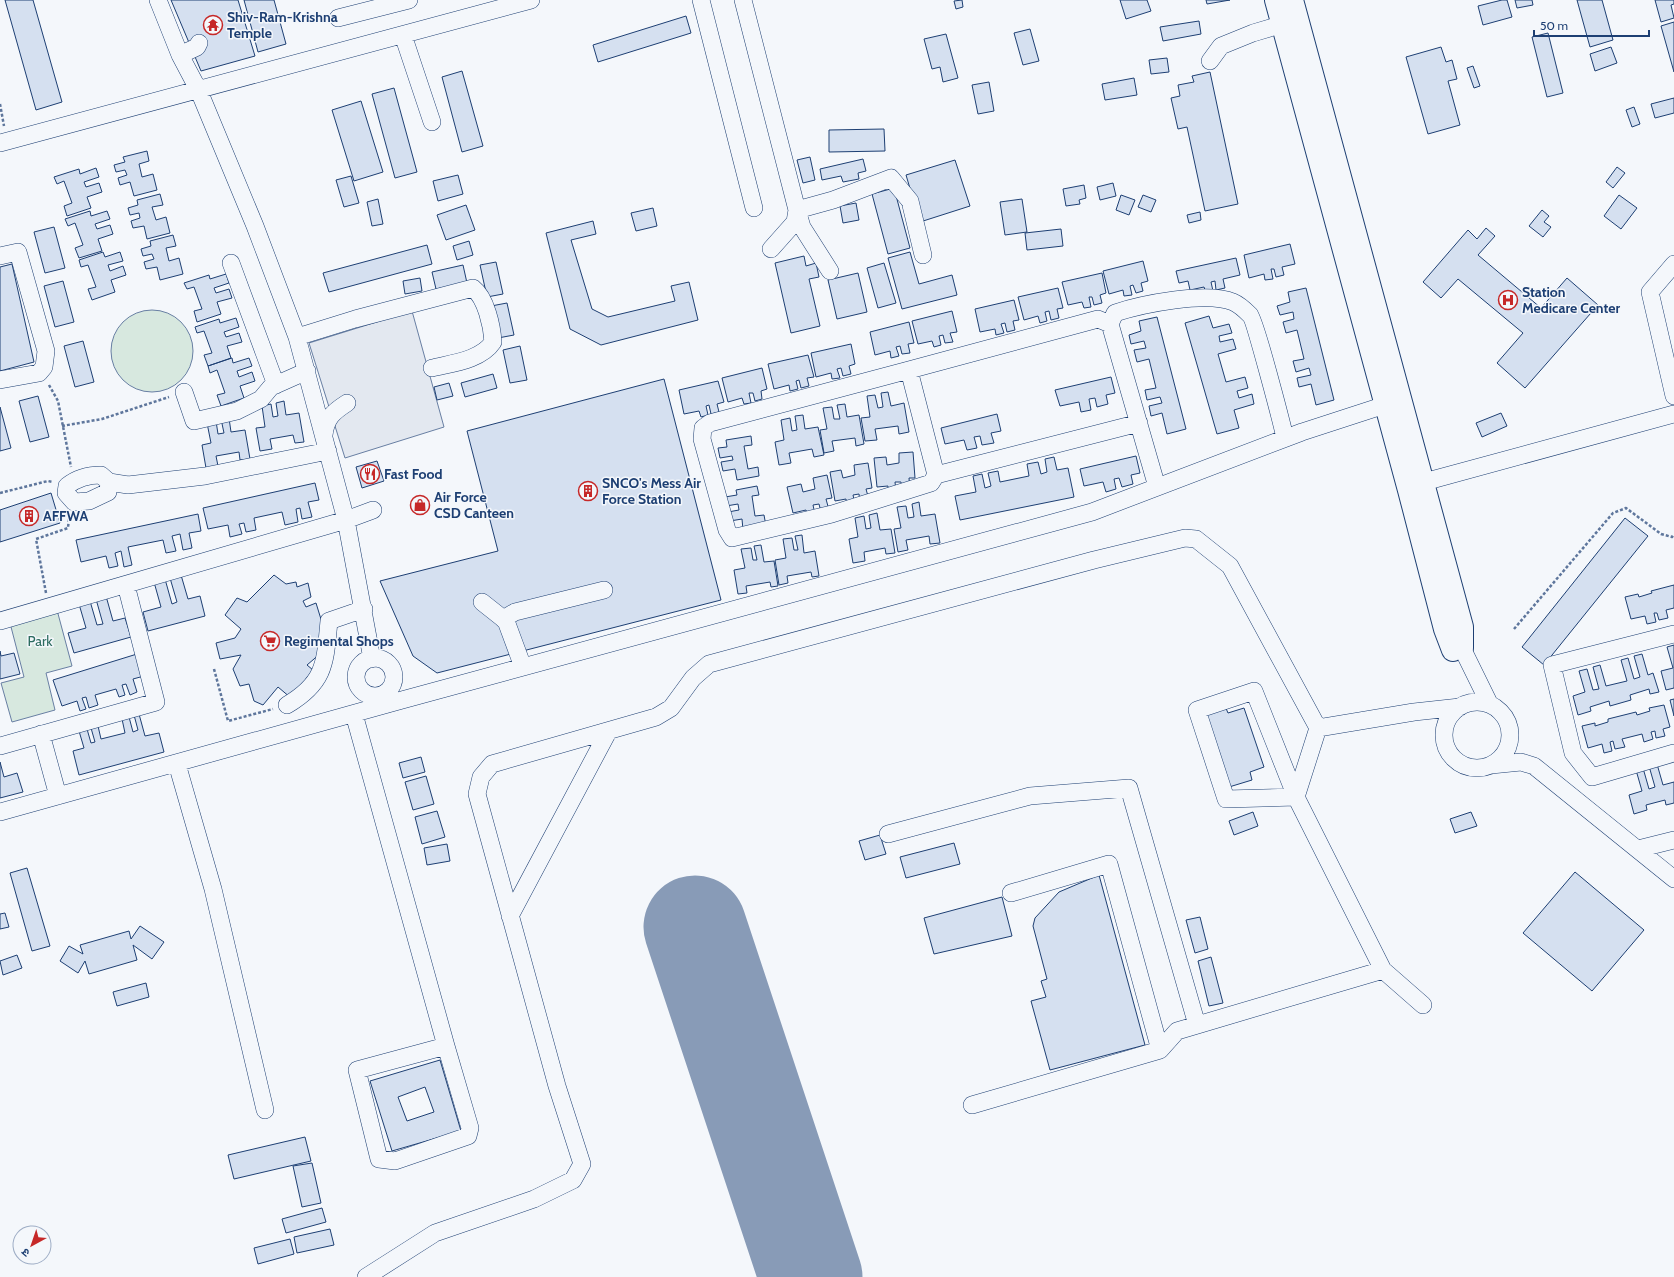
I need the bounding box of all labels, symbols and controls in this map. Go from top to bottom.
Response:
place label: Shiv-Ram-Krishna Temple [227,8,338,42]
scale bar [1534,12,1649,38]
temple icon: Shiv-Ram-Krishna Temple [202,14,224,36]
text: 50 m [1540,18,1568,33]
place label: Station Medicare Center [1522,283,1621,317]
hospital icon: Station Medicare Center [1497,289,1519,311]
restaurant icon: Fast Food [359,463,381,485]
place label: Fast Food [384,465,442,483]
place label: SNCO's Mess Air Force Station [602,474,701,508]
building icon: SNCO's Mess Air Force Station [577,480,599,502]
place label: Air Force CSD Canteen [434,488,514,522]
shop icon: Air Force CSD Canteen [409,494,431,516]
building icon: AFFWA [18,505,40,527]
place label: AFFWA [43,507,88,525]
supermarket icon: Regimental Shops [259,630,281,652]
park label: Park [27,632,53,650]
place label: Regimental Shops [284,632,394,650]
north arrow [12,1225,52,1265]
text: उ [18,1245,33,1260]

